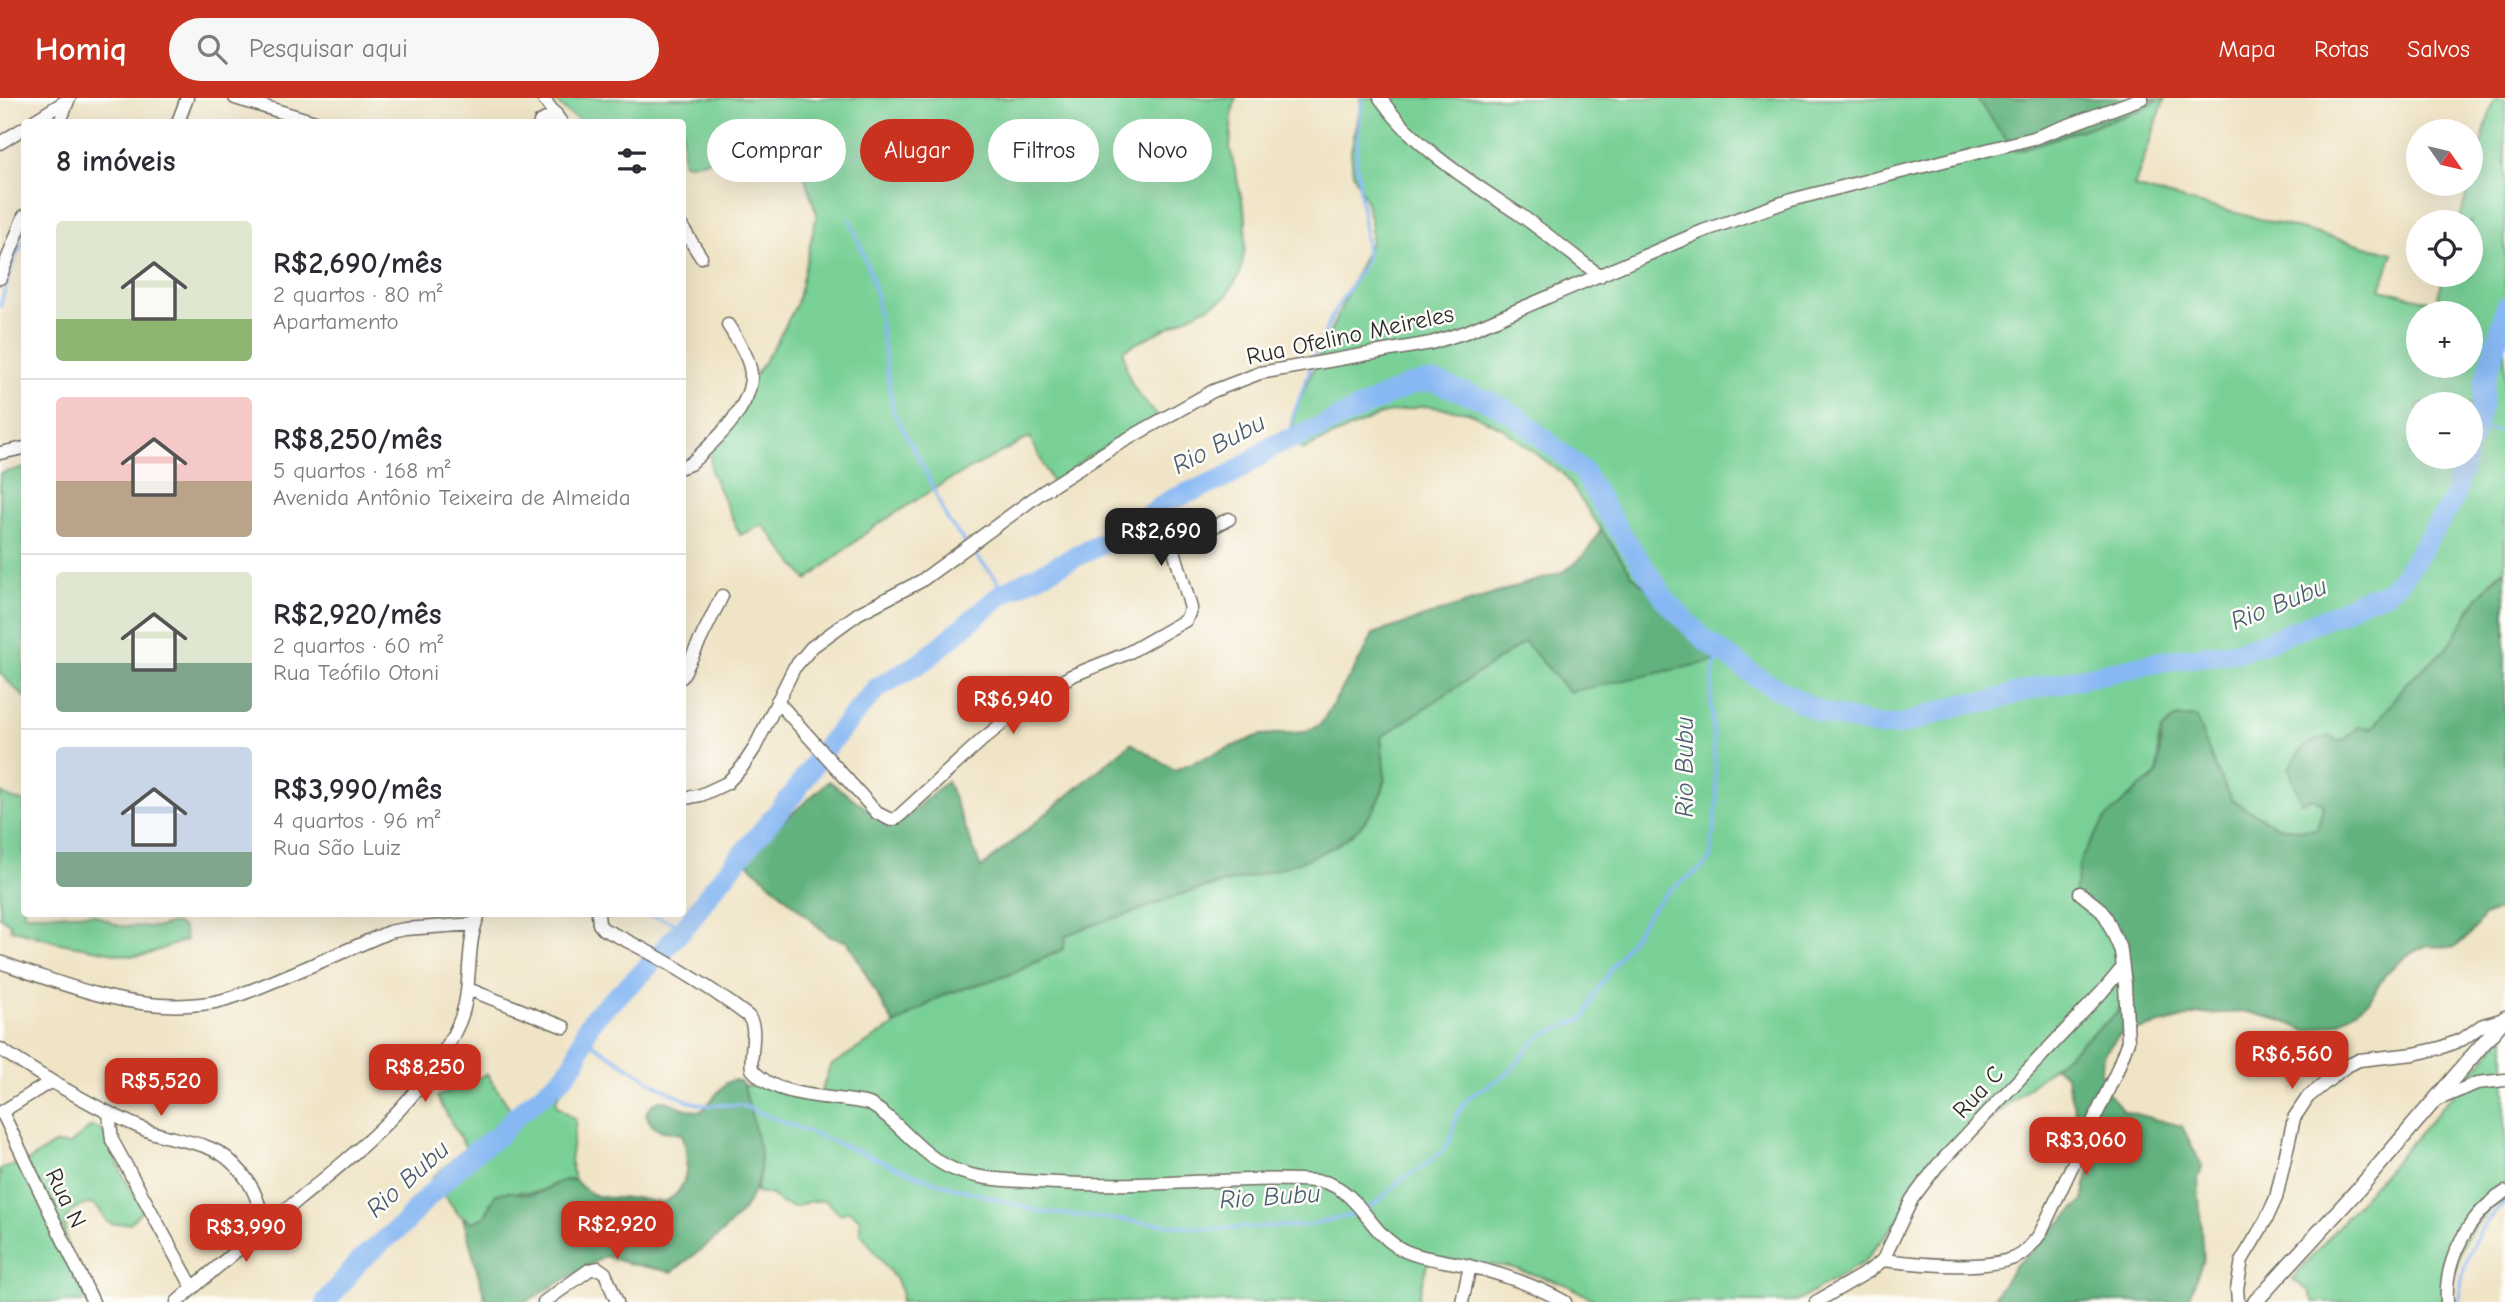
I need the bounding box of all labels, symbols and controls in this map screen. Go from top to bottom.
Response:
search box [169,18,659,81]
text: Homiq [35,30,127,68]
icon: search [193,30,231,68]
text: Pesquisar aqui [249,34,408,64]
text: Mapa [2218,35,2276,63]
text: Rotas [2314,35,2369,63]
text: Salvos [2407,35,2470,63]
chip: Comprar [707,119,846,182]
chip: Alugar [860,119,974,182]
chip: Filtros [988,119,1099,182]
chip: Novo [1113,119,1212,182]
north arrow [2406,119,2483,196]
map controls [2406,119,2483,469]
icon: filters [613,142,651,180]
text: 8 imóveis [56,144,176,179]
button: locate [2406,210,2483,287]
text: R$2,690/mês [273,246,442,281]
icon: home [112,249,196,333]
text: 2 quartos · 80 m² [273,281,443,308]
street label: Rua Ofelino Meireles [1244,299,1456,371]
button: + [2406,301,2483,378]
text: Apartamento [273,308,399,335]
button: − [2406,392,2483,469]
water label: Rio Bubu [1167,407,1271,481]
text: R$8,250/mês [273,422,442,457]
icon: home [112,425,196,509]
text: 5 quartos · 168 m² [273,457,451,484]
text: Avenida Antônio Teixeira de Almeida [273,484,631,511]
pin: R$2,690 [1096,508,1226,568]
text: R$2,690 [1121,517,1201,544]
water label: Rio Bubu [2227,571,2331,637]
text: R$2,920/mês [273,597,442,632]
icon: home [112,600,196,684]
text: 2 quartos · 60 m² [273,632,443,659]
text: Rua Teófilo Otoni [273,659,439,686]
pin: R$6,940 [948,676,1078,736]
text: R$6,940 [973,685,1053,712]
water label: Rio Bubu [1670,716,1700,818]
text: R$3,990/mês [273,772,442,807]
icon: home [112,775,196,859]
text: 4 quartos · 96 m² [273,807,440,834]
text: Rua São Luiz [273,834,401,861]
pin: R$6,560 [2227,1032,2357,1091]
text: R$6,560 [2251,1040,2333,1067]
pin: R$8,250 [360,1044,490,1104]
text: R$8,250 [385,1053,465,1080]
pin: R$5,520 [96,1058,226,1118]
street label: Rua C [1947,1060,2009,1124]
text: R$5,520 [121,1067,201,1094]
pin: R$3,060 [2021,1118,2151,1177]
text: R$3,060 [2045,1126,2127,1153]
water label: Rio Bubu [360,1134,456,1224]
street label: Rua N [40,1164,92,1232]
water label: Rio Bubu [1219,1179,1321,1215]
pin: R$2,920 [552,1202,682,1261]
pin: R$3,990 [181,1204,311,1264]
text: R$2,920 [577,1210,657,1237]
text: R$3,990 [206,1213,286,1240]

